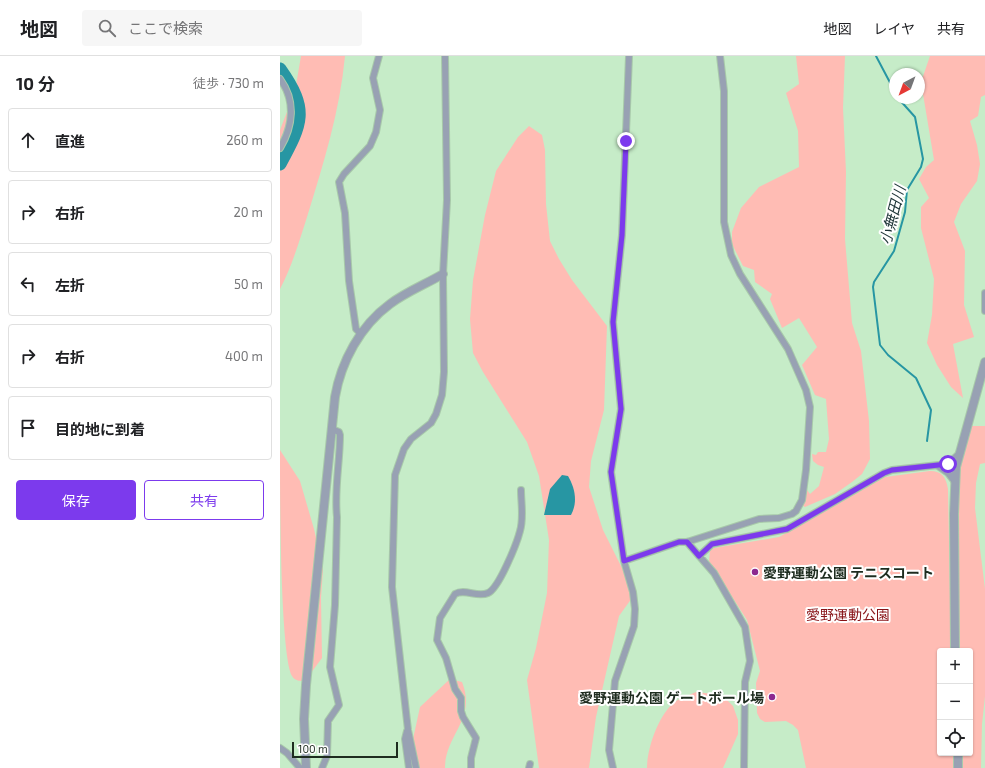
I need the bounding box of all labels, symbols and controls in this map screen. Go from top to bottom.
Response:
search box [82,10,362,46]
text: 地図 [20,17,58,40]
icon: search [96,17,118,39]
text: ここで検索 [128,19,203,37]
text: 地図 [823,20,851,37]
text: レイヤ [873,20,915,37]
text: 共有 [937,20,965,37]
north arrow [889,68,925,104]
text: 10 分 [16,73,55,93]
text: 徒歩 · 730 m [193,75,264,91]
icon: ahead [17,129,39,151]
text: 直進 [55,132,85,150]
text: 260 m [226,132,263,148]
route end [617,132,635,150]
water label: 小無田川 [876,182,909,246]
icon: right [17,201,39,223]
text: 右折 [55,204,85,222]
text: 20 m [234,204,263,220]
icon: left [17,273,39,295]
text: 左折 [55,276,85,294]
text: 50 m [234,276,263,292]
icon: right [17,345,39,367]
text: 右折 [55,348,85,366]
text: 400 m [225,348,263,364]
icon: arrive [17,417,39,439]
text: 目的地に到着 [55,420,145,438]
route start [939,455,957,473]
button: 保存 [16,480,136,520]
button: 共有 [144,480,264,520]
place label: 愛野運動公園 テニスコート [763,564,934,581]
marker: 愛野運動公園 テニスコート [750,567,760,577]
park label: 愛野運動公園 [806,606,890,623]
map controls [937,648,973,756]
button: + [937,648,973,684]
button: − [937,684,973,720]
place label: 愛野運動公園 ゲートボール場 [579,689,764,706]
marker: 愛野運動公園 ゲートボール場 [767,692,777,702]
button: locate [937,720,973,756]
scale bar [292,740,398,759]
text: 100 m [298,742,328,755]

